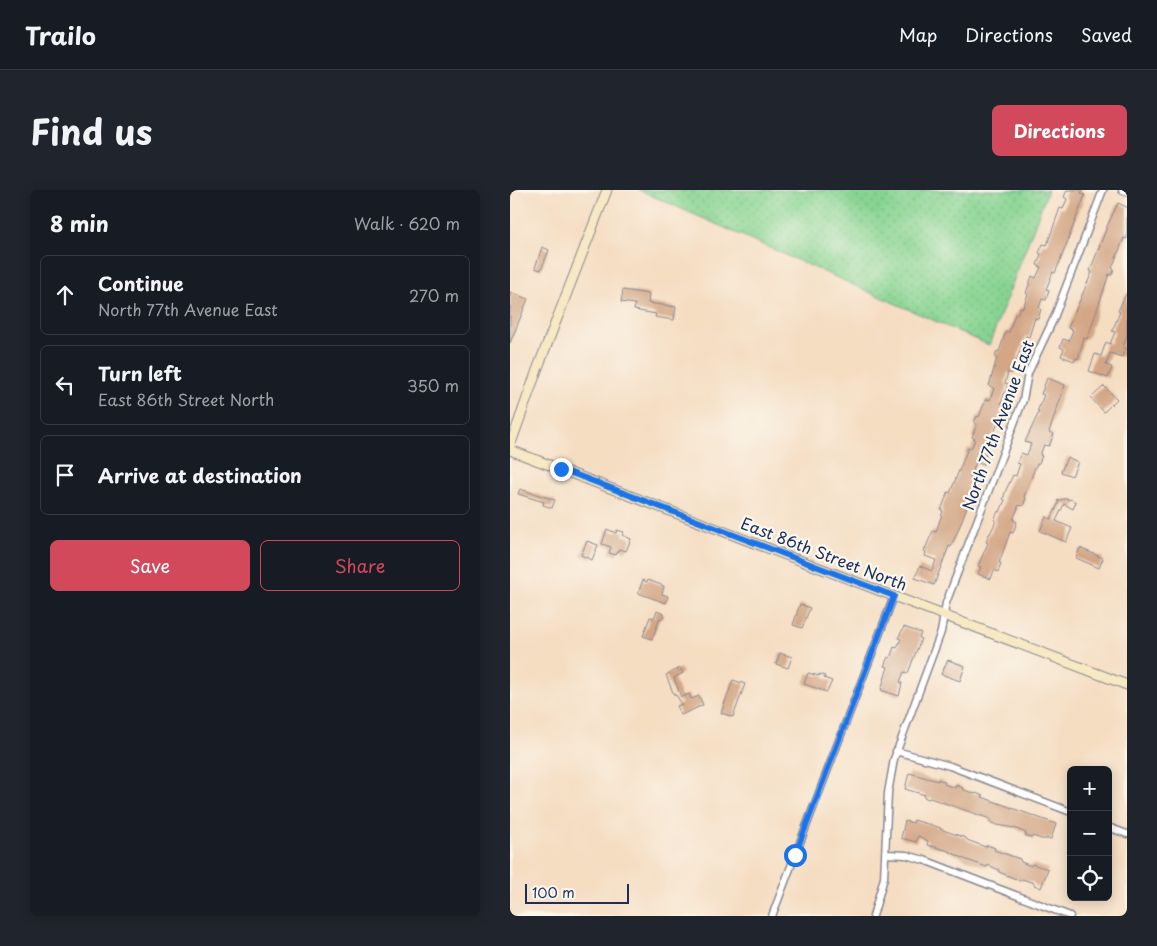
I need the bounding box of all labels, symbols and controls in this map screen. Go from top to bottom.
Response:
text: Trailo [25,17,96,53]
text: Map [899,21,937,48]
text: Directions [965,21,1053,48]
text: Saved [1081,21,1132,48]
text: Find us [30,104,152,157]
button: Directions [992,105,1127,156]
text: 8 min [50,207,109,239]
text: Walk · 620 m [354,211,460,235]
text: Continue [98,269,184,297]
icon: ahead [51,281,79,309]
text: 270 m [409,283,459,307]
text: North 77th Avenue East [98,297,278,321]
street label: North 77th Avenue East [955,336,1039,513]
text: Turn left [98,359,182,387]
icon: left [51,371,79,399]
text: 350 m [407,373,459,397]
text: East 86th Street North [98,387,274,411]
route end [550,458,573,481]
icon: arrive [51,461,79,489]
text: Arrive at destination [98,461,302,489]
street label: East 86th Street North [738,510,911,596]
button: Save [50,540,250,591]
button: Share [260,540,460,591]
map controls [1067,766,1112,901]
button: + [1067,766,1112,811]
button: − [1067,811,1112,856]
route start [784,844,807,867]
button: locate [1067,856,1112,901]
scale bar [525,881,629,904]
text: 100 m [532,882,575,903]

